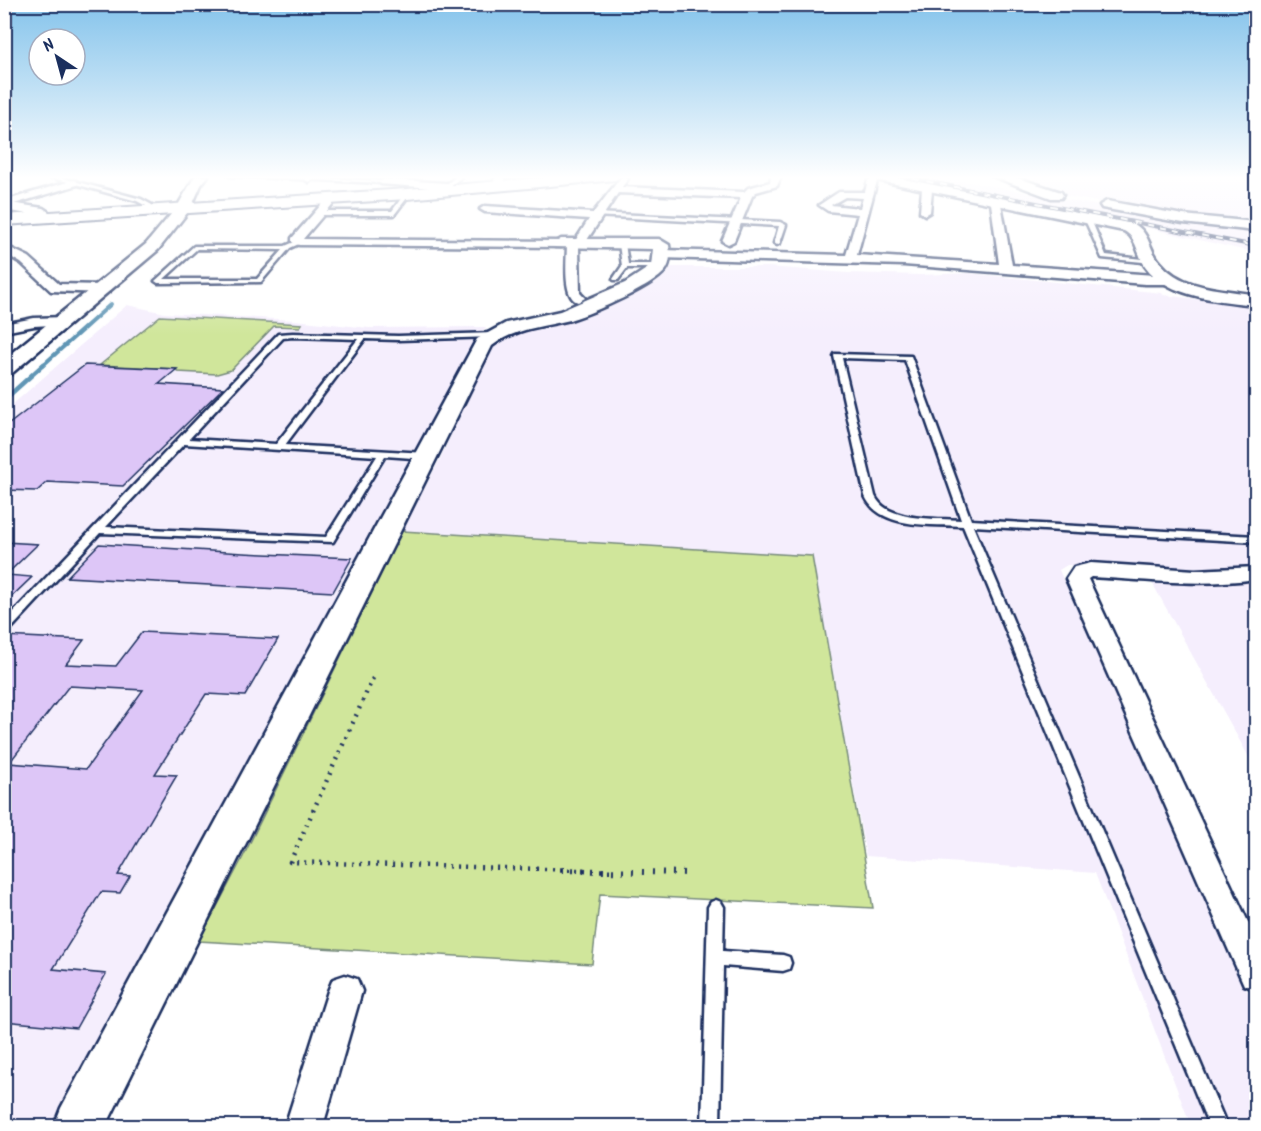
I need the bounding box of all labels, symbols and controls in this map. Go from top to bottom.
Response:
north arrow [27,27,87,87]
text: N [38,33,61,59]

